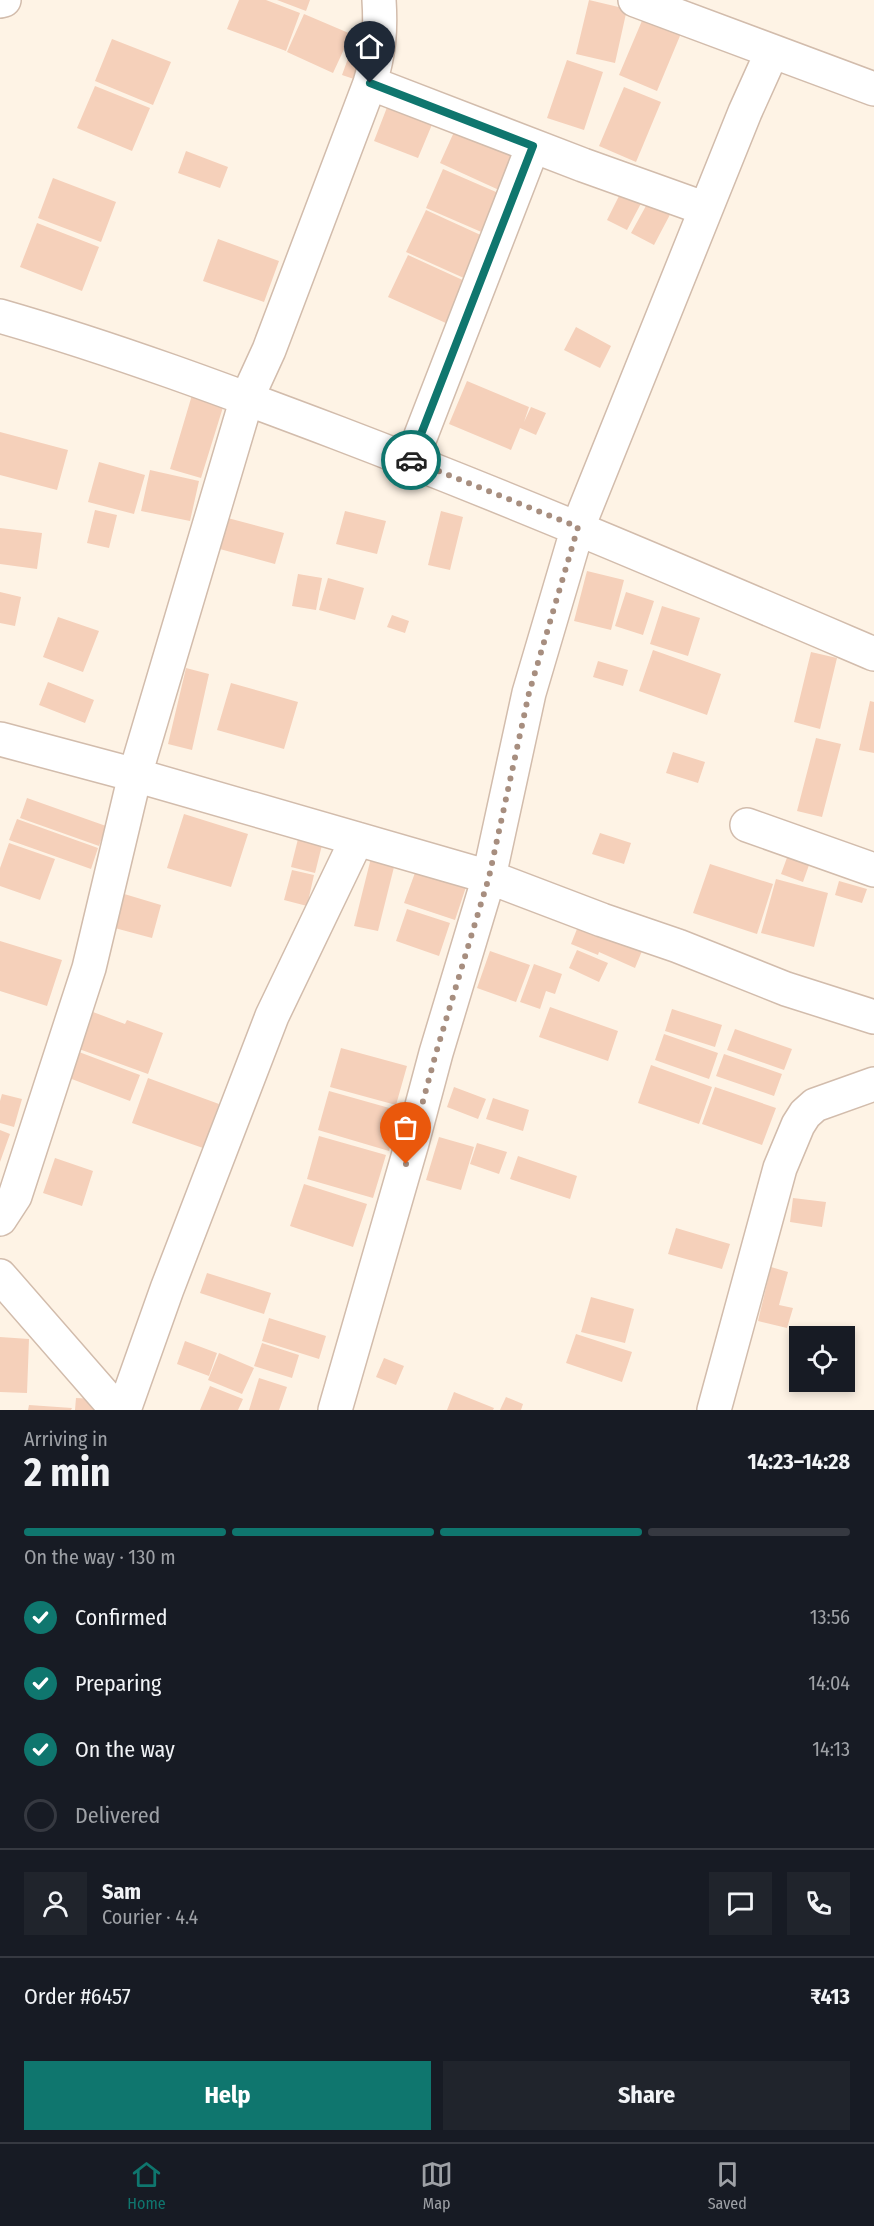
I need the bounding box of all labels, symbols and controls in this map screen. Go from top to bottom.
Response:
pin [344,21,395,83]
icon: home [353,30,386,63]
courier [381,430,441,490]
icon: car [395,444,428,477]
pin [380,1102,431,1164]
icon: bag [389,1111,422,1144]
map controls [789,1326,855,1392]
button: locate [789,1326,855,1392]
text: Arriving in [24,1427,108,1451]
text: 14:23–14:28 [747,1448,850,1475]
text: 2 min [24,1450,110,1496]
text: On the way · 130 m [24,1545,176,1569]
icon: check [24,1601,57,1634]
text: Confirmed [75,1604,168,1631]
text: 13:56 [810,1605,850,1629]
icon: check [24,1667,57,1700]
text: Preparing [75,1670,161,1697]
text: 14:04 [808,1671,850,1695]
icon: check [24,1733,57,1766]
text: On the way [75,1736,175,1763]
text: 14:13 [812,1737,850,1761]
text: Delivered [75,1802,160,1829]
button: person [24,1872,87,1935]
button: chat [709,1872,772,1935]
button: phone [787,1872,850,1935]
text: Sam [102,1878,141,1905]
text: Courier · 4.4 [102,1905,198,1929]
text: Order #6457 [24,1983,131,2010]
text: ₹413 [810,1983,850,2010]
button: Help [24,2061,431,2130]
button: Share [443,2061,850,2130]
tab: Home [127,2158,166,2213]
tab: Map [420,2158,453,2213]
tab: Saved [708,2158,747,2213]

